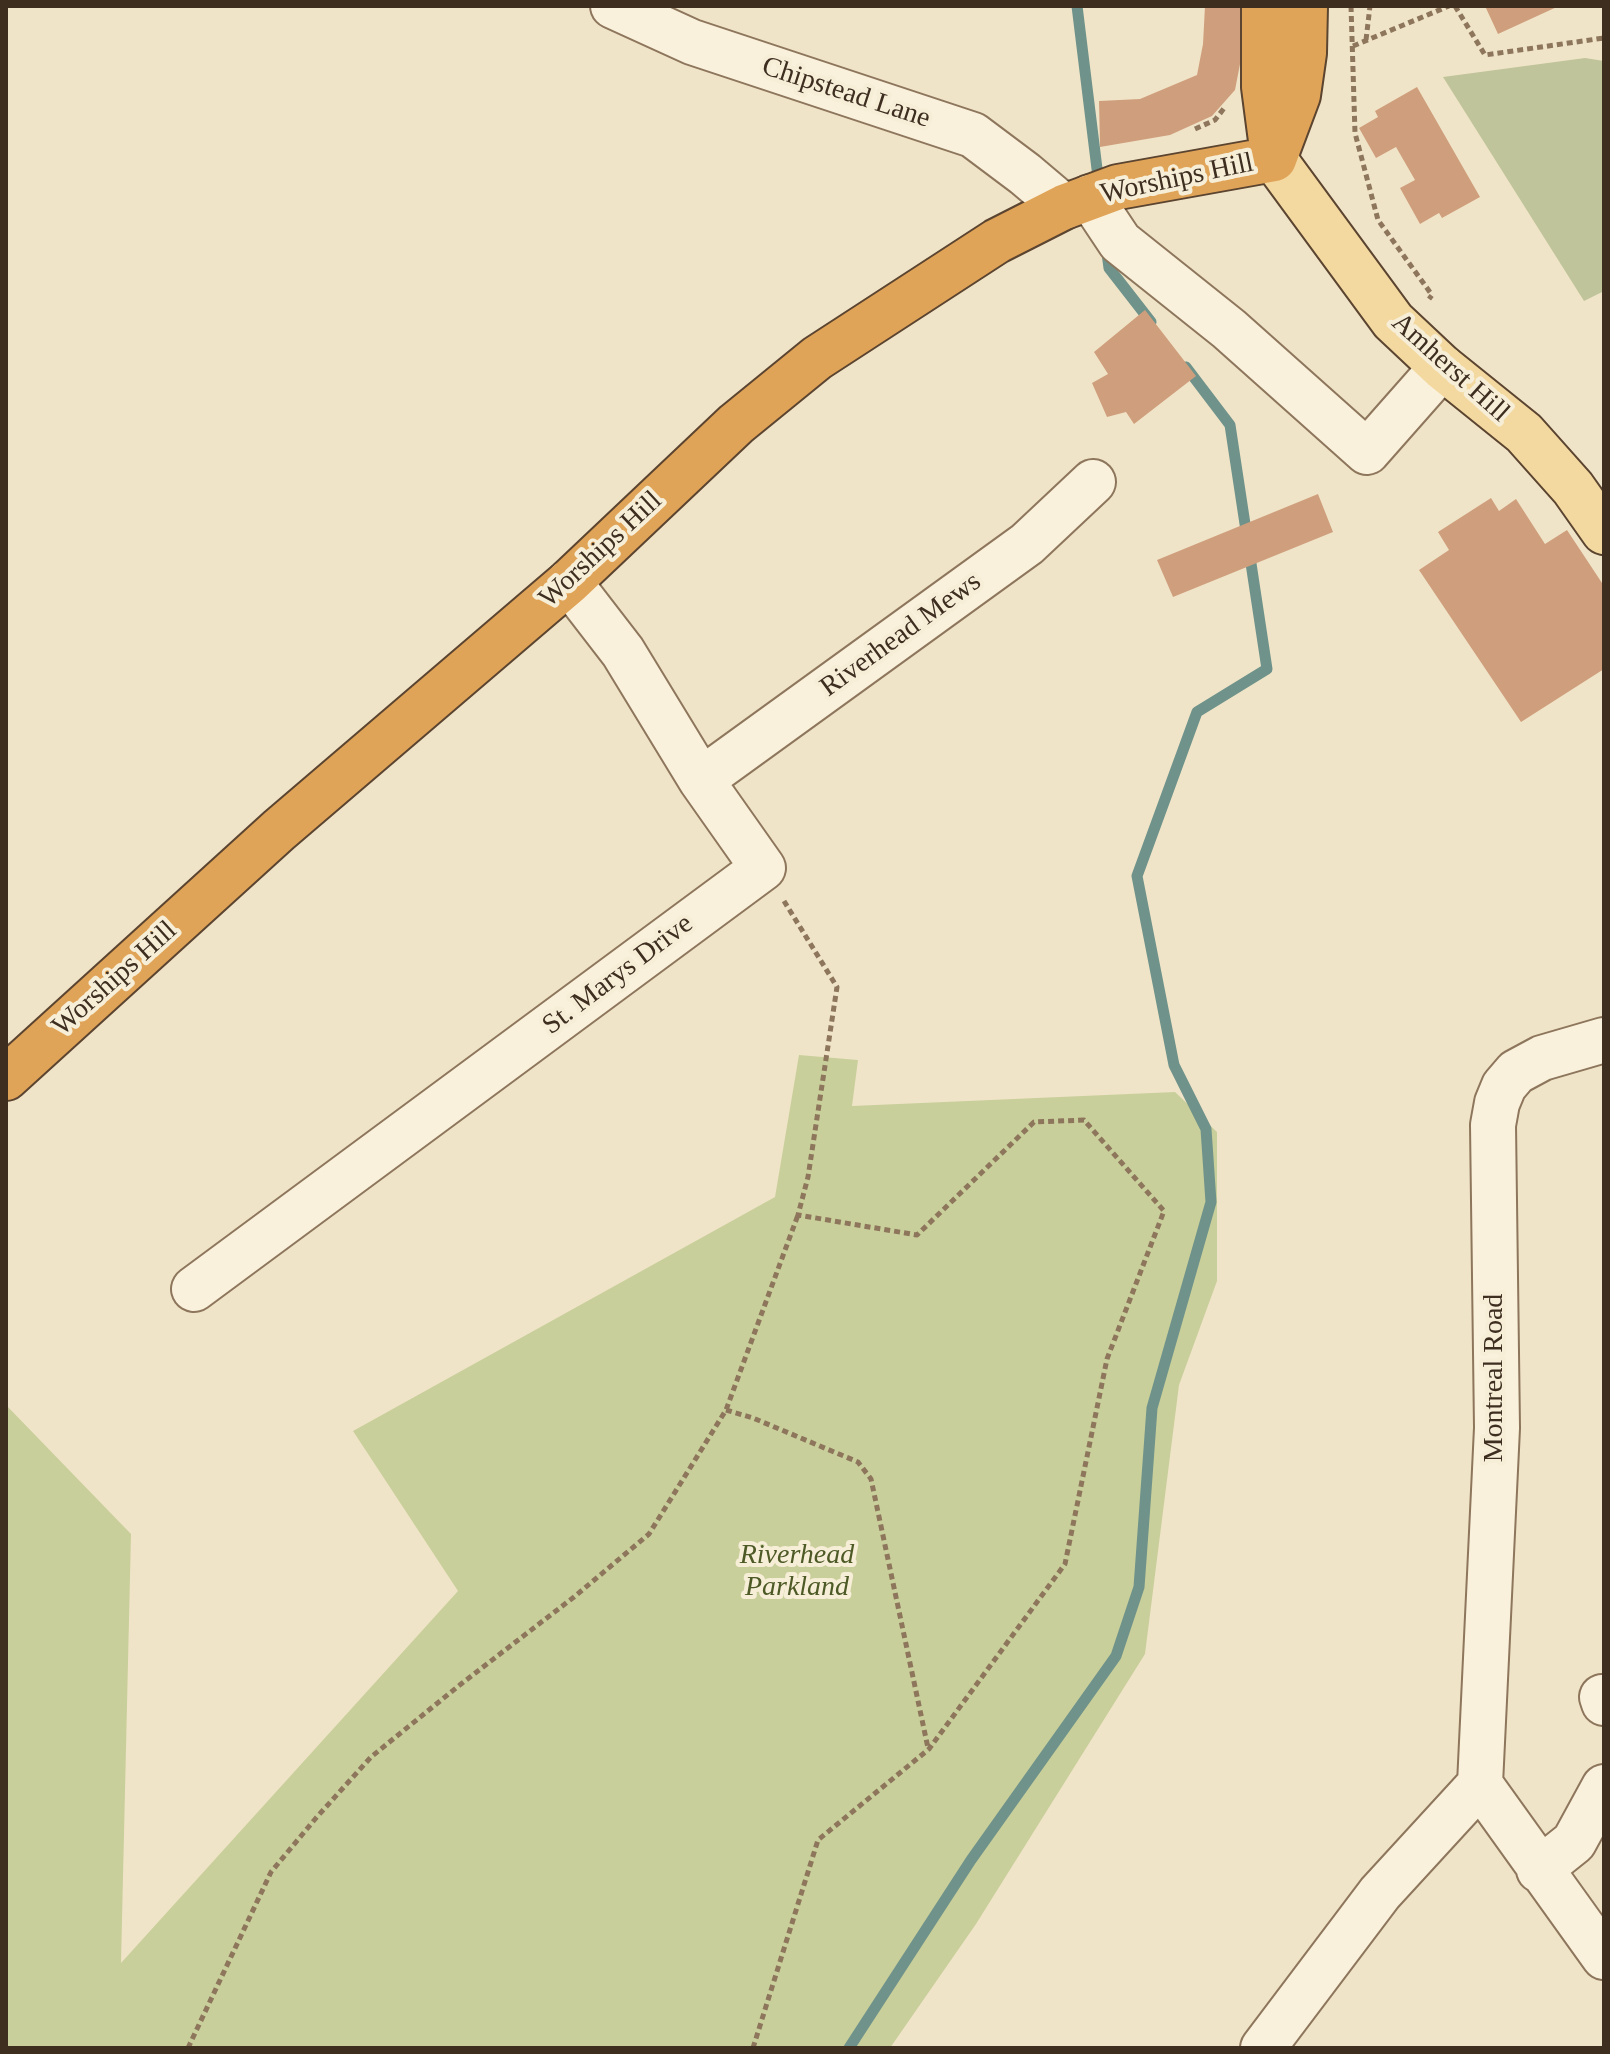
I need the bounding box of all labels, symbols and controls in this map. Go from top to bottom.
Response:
street label: Chipstead Lane [758,50,934,136]
street label: Worships Hill [1097,146,1257,212]
street label: Amherst Hill [1384,306,1516,430]
street label: Worships Hill [533,485,669,615]
street label: Riverhead Mews [814,565,988,705]
street label: St. Marys Drive [536,908,700,1042]
street label: Worships Hill [46,914,184,1044]
street label: Montreal Road [1478,1294,1512,1462]
park label: Riverhead Parkland [740,1539,854,1605]

